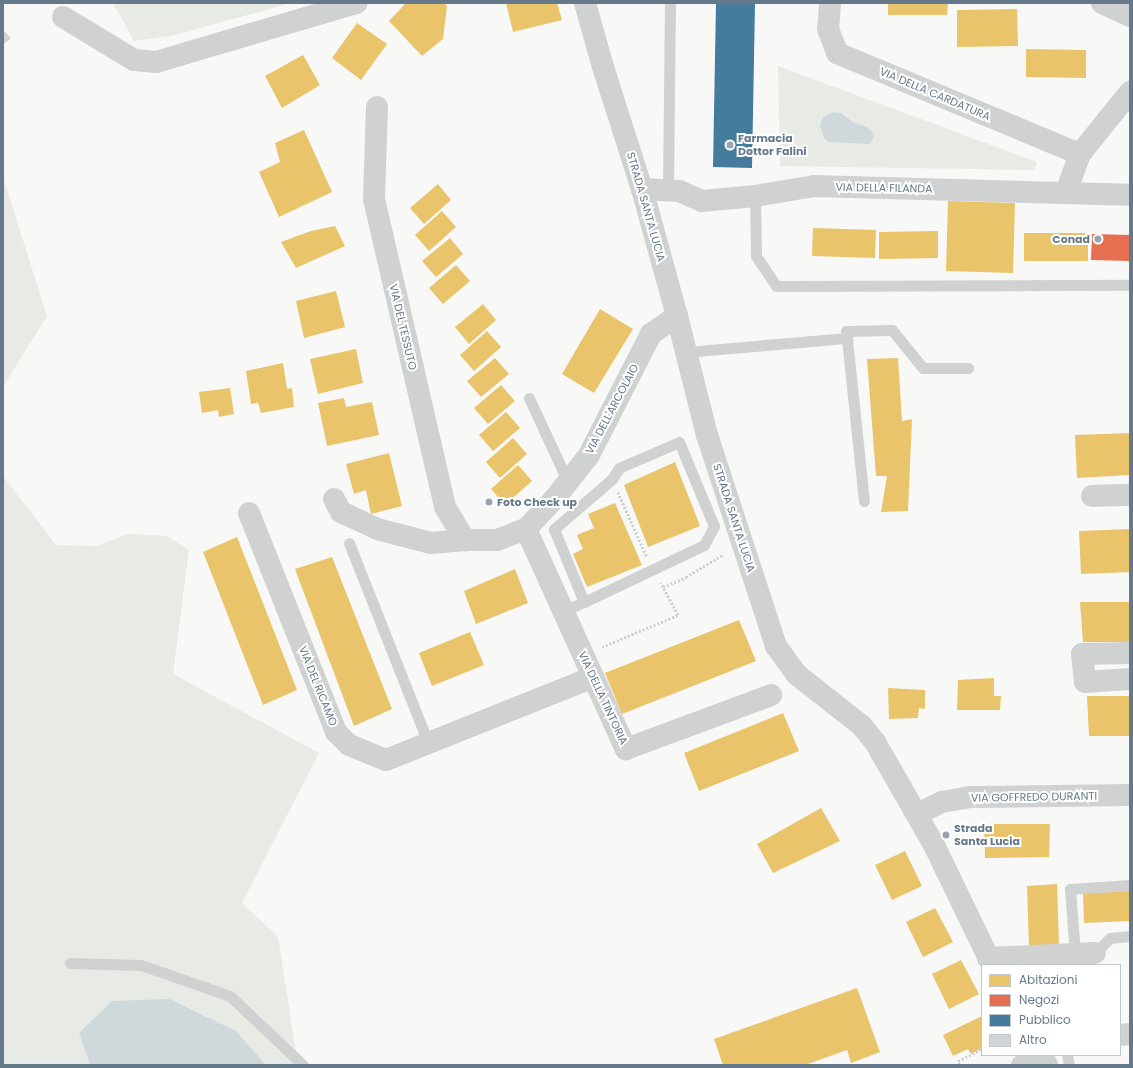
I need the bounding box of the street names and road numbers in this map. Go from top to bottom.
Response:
street label: VIA DELLA CARDATURA [878,65,992,123]
street label: STRADA SANTA LUCIA [624,151,668,263]
street label: VIA DELLA FILANDA [835,181,933,195]
street label: VIA DEL TESSUTO [387,283,419,371]
street label: VIA DELL'ARCOLAIO [583,362,641,456]
street label: STRADA SANTA LUCIA [710,462,758,574]
street label: VIA DEL RICAMO [296,644,340,728]
street label: VIA DELLA TINTORIA [576,649,630,747]
street label: VIA GOFFREDO DURANTI [971,789,1097,805]

